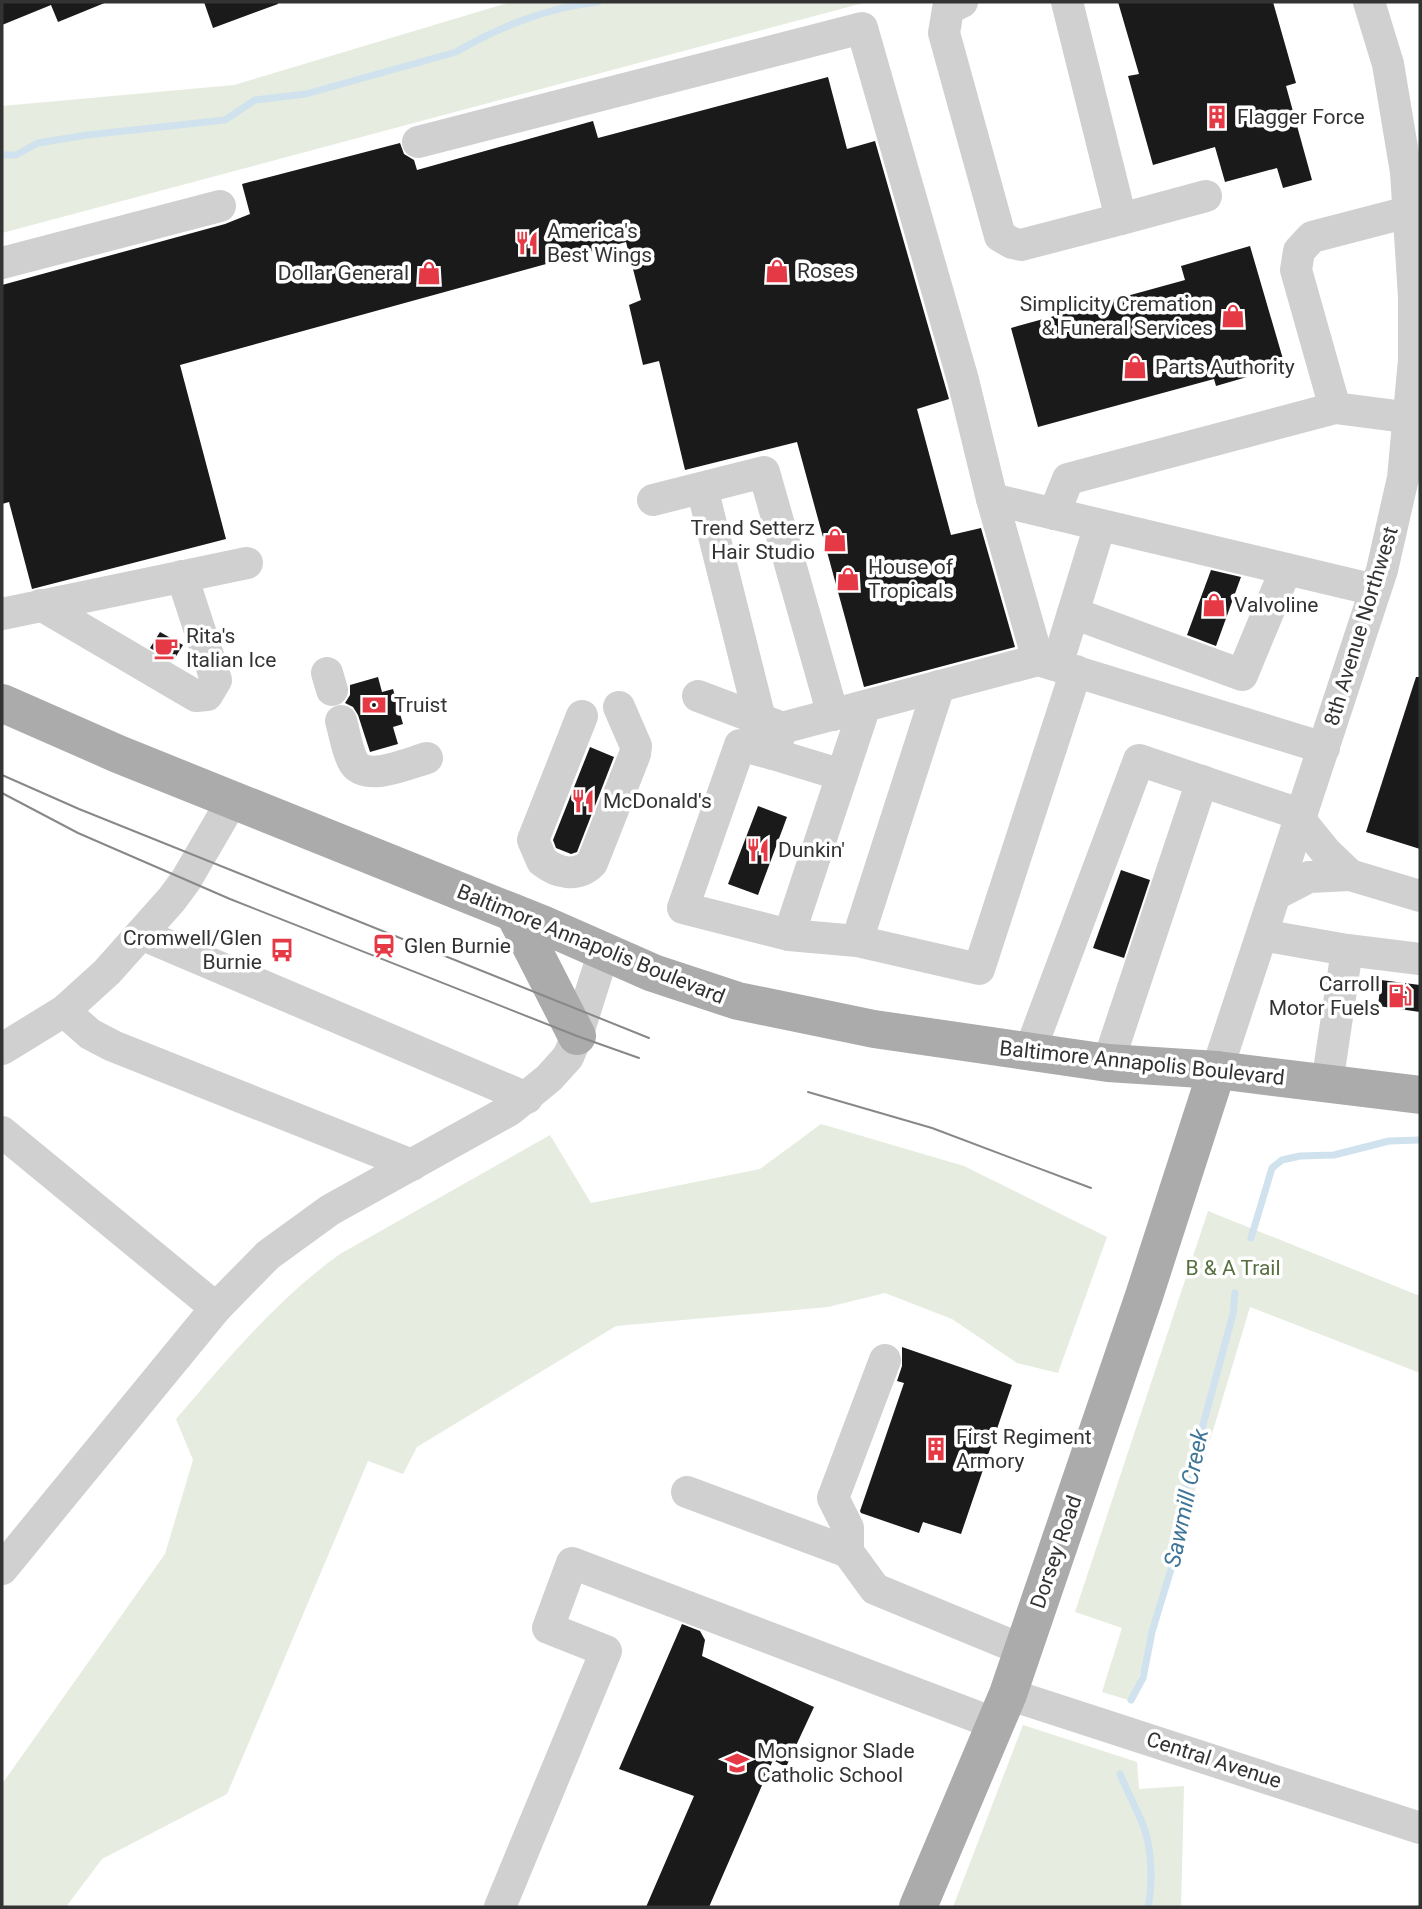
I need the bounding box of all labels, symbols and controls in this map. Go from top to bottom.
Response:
building icon: Flagger Force [1203,103,1231,131]
place label: Flagger Force [1237,105,1365,129]
place label: America's Best Wings [547,219,652,267]
restaurant icon: America's Best Wings [513,229,541,257]
shop icon: Roses [763,257,791,285]
shop icon: Dollar General [415,259,443,287]
place label: Roses [797,259,855,283]
place label: Dollar General [278,261,409,285]
place label: Simplicity Cremation & Funeral Services [1020,292,1213,340]
shop icon: Simplicity Cremation & Funeral Services [1219,302,1247,330]
shop icon: Parts Authority [1121,353,1149,381]
place label: Parts Authority [1155,355,1295,379]
place label: Trend Setterz Hair Studio [691,516,815,564]
street label: 8th Avenue Northwest [1319,523,1403,728]
shop icon: Trend Setterz Hair Studio [821,526,849,554]
place label: House of Tropicals [868,555,954,603]
shop icon: House of Tropicals [834,565,862,593]
shop icon: Valvoline [1200,591,1228,619]
place label: Valvoline [1234,593,1318,617]
place label: Rita's Italian Ice [186,624,276,672]
cafe icon: Rita's Italian Ice [152,634,180,662]
bank icon: Truist [360,691,388,719]
place label: Truist [394,693,447,717]
restaurant icon: McDonald's [569,787,597,815]
place label: McDonald's [603,789,712,813]
restaurant icon: Dunkin' [744,836,772,864]
place label: Dunkin' [778,838,845,862]
street label: Baltimore Annapolis Boulevard [454,879,728,1009]
place label: Cromwell/Glen Burnie [123,926,262,974]
station icon: Glen Burnie [370,932,398,960]
place label: Glen Burnie [404,934,511,958]
bus stop icon: Cromwell/Glen Burnie [268,936,296,964]
place label: Carroll Motor Fuels [1269,972,1380,1020]
fuel station icon: Carroll Motor Fuels [1386,982,1414,1010]
street label: Baltimore Annapolis Boulevard [998,1036,1286,1090]
park label: B & A Trail [1185,1256,1281,1280]
place label: First Regiment Armory [956,1425,1092,1473]
water label: Sawmill Creek [1159,1426,1214,1570]
building icon: First Regiment Armory [922,1435,950,1463]
street label: Dorsey Road [1025,1492,1087,1612]
street label: Central Avenue [1144,1727,1284,1793]
place label: Monsignor Slade Catholic School [757,1739,915,1787]
school or university icon: Monsignor Slade Catholic School [723,1749,751,1777]

